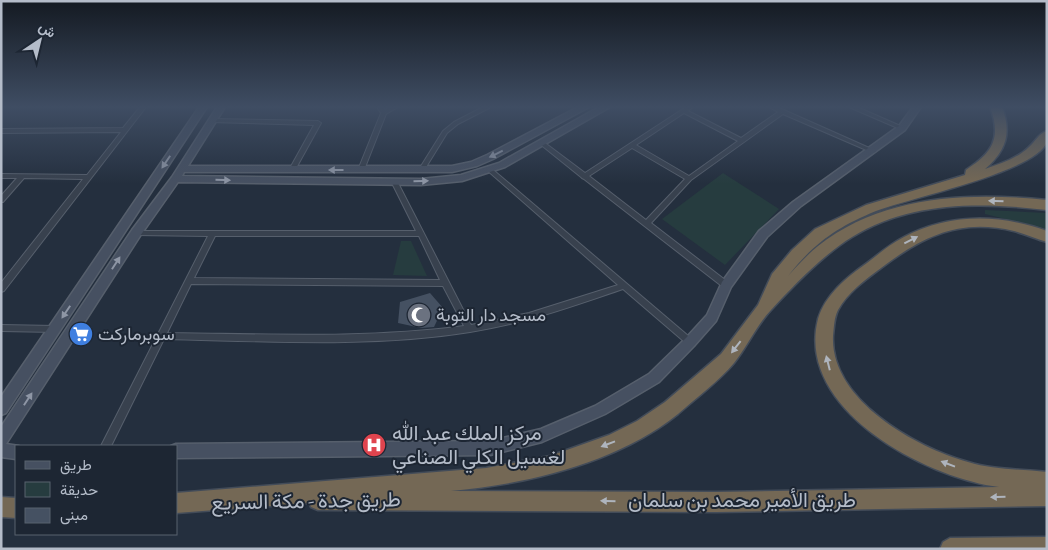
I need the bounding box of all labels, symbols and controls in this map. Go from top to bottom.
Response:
north arrow [15,15,65,65]
text: ش [35,20,58,42]
one-way arrow [488,150,503,158]
one-way arrow [161,156,171,169]
one-way arrow [328,166,344,174]
one-way arrow [216,176,232,184]
one-way arrow [413,177,429,185]
one-way arrow [988,197,1004,205]
one-way arrow [904,236,918,244]
one-way arrow [111,256,121,270]
mosque icon: مسجد دار التوبة [406,302,432,328]
one-way arrow [61,305,71,319]
place label: مسجد دار التوبة [436,307,546,326]
supermarket icon: سوبرماركت [68,321,94,347]
place label: سوبرماركت [98,326,175,345]
one-way arrow [731,340,741,354]
one-way arrow [824,355,832,370]
one-way arrow [23,393,33,406]
place label: مركز الملك عبد الله لغسيل الكلي الصناعي [392,420,565,474]
hospital icon: مركز الملك عبد الله لغسيل الكلي الصناعي [361,432,387,458]
one-way arrow [600,440,615,448]
legend [15,445,178,535]
text: طريق [60,458,92,475]
one-way arrow [941,459,955,467]
text: حديقة [60,483,98,499]
street label: طريق الأمير محمد بن سلمان [628,488,856,513]
street label: طريق جدة - مكة السريع [211,489,401,517]
one-way arrow [990,493,1006,501]
one-way arrow [600,497,616,505]
text: مبنى [60,508,88,525]

